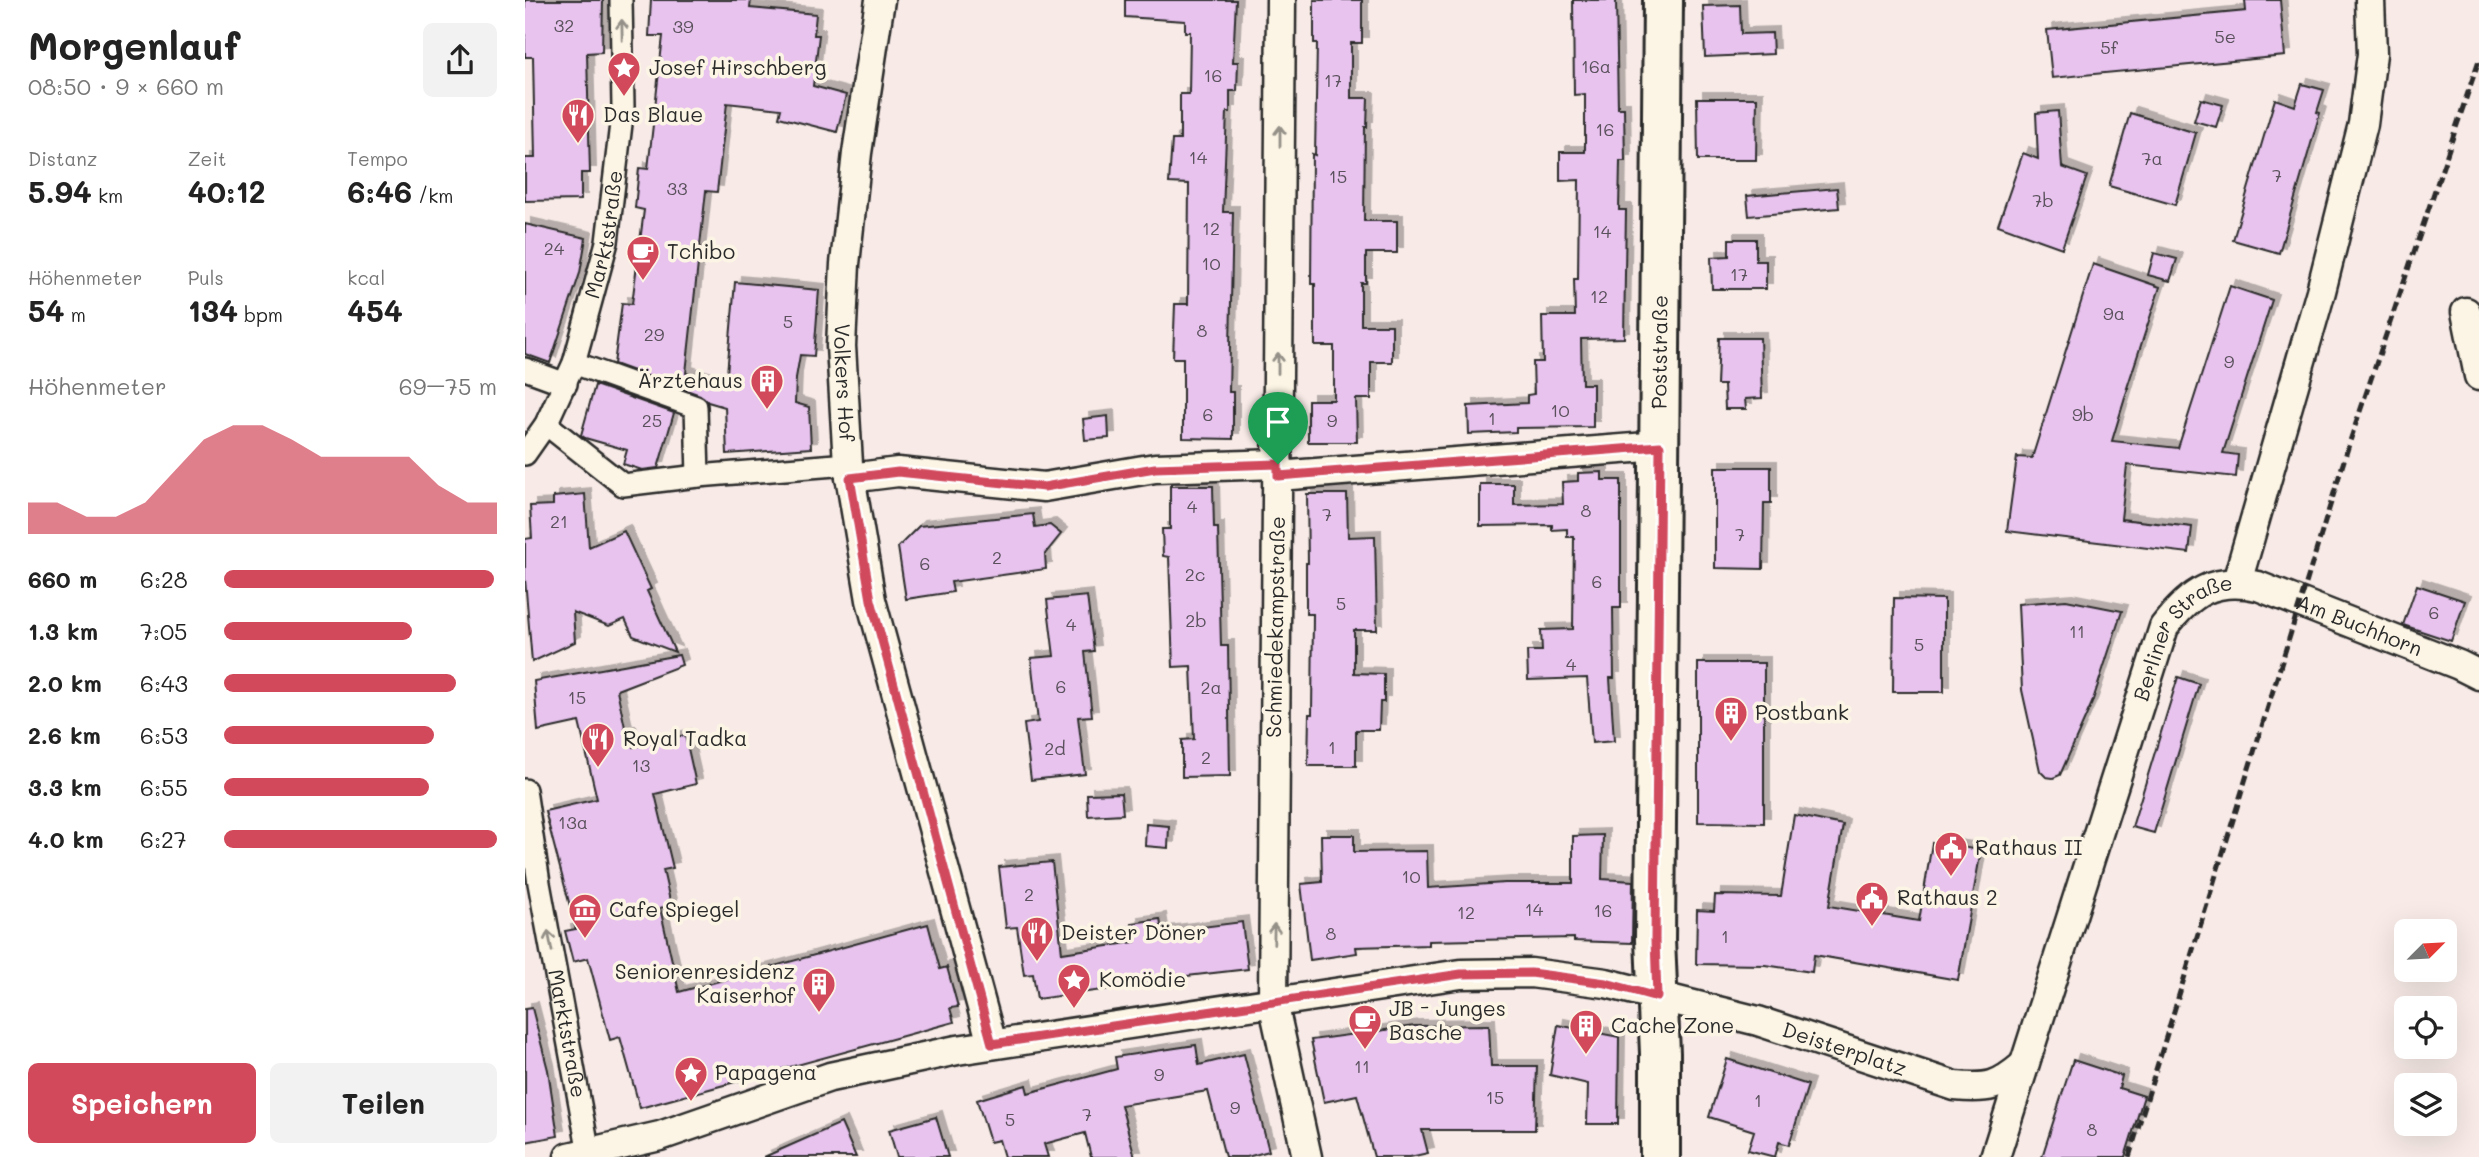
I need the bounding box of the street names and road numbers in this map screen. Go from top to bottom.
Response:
street label: Marktstraße [577,169,627,301]
street label: Poststraße [1645,295,1672,409]
street label: Volkers Hof [829,323,862,443]
street label: Schmiedekampstraße [1259,516,1290,738]
street label: Berliner Straße [2126,568,2234,704]
street label: Am Buchhorn [2293,587,2427,661]
street label: Marktstraße [543,967,593,1100]
street label: Deisterplatz [1779,1015,1910,1081]

